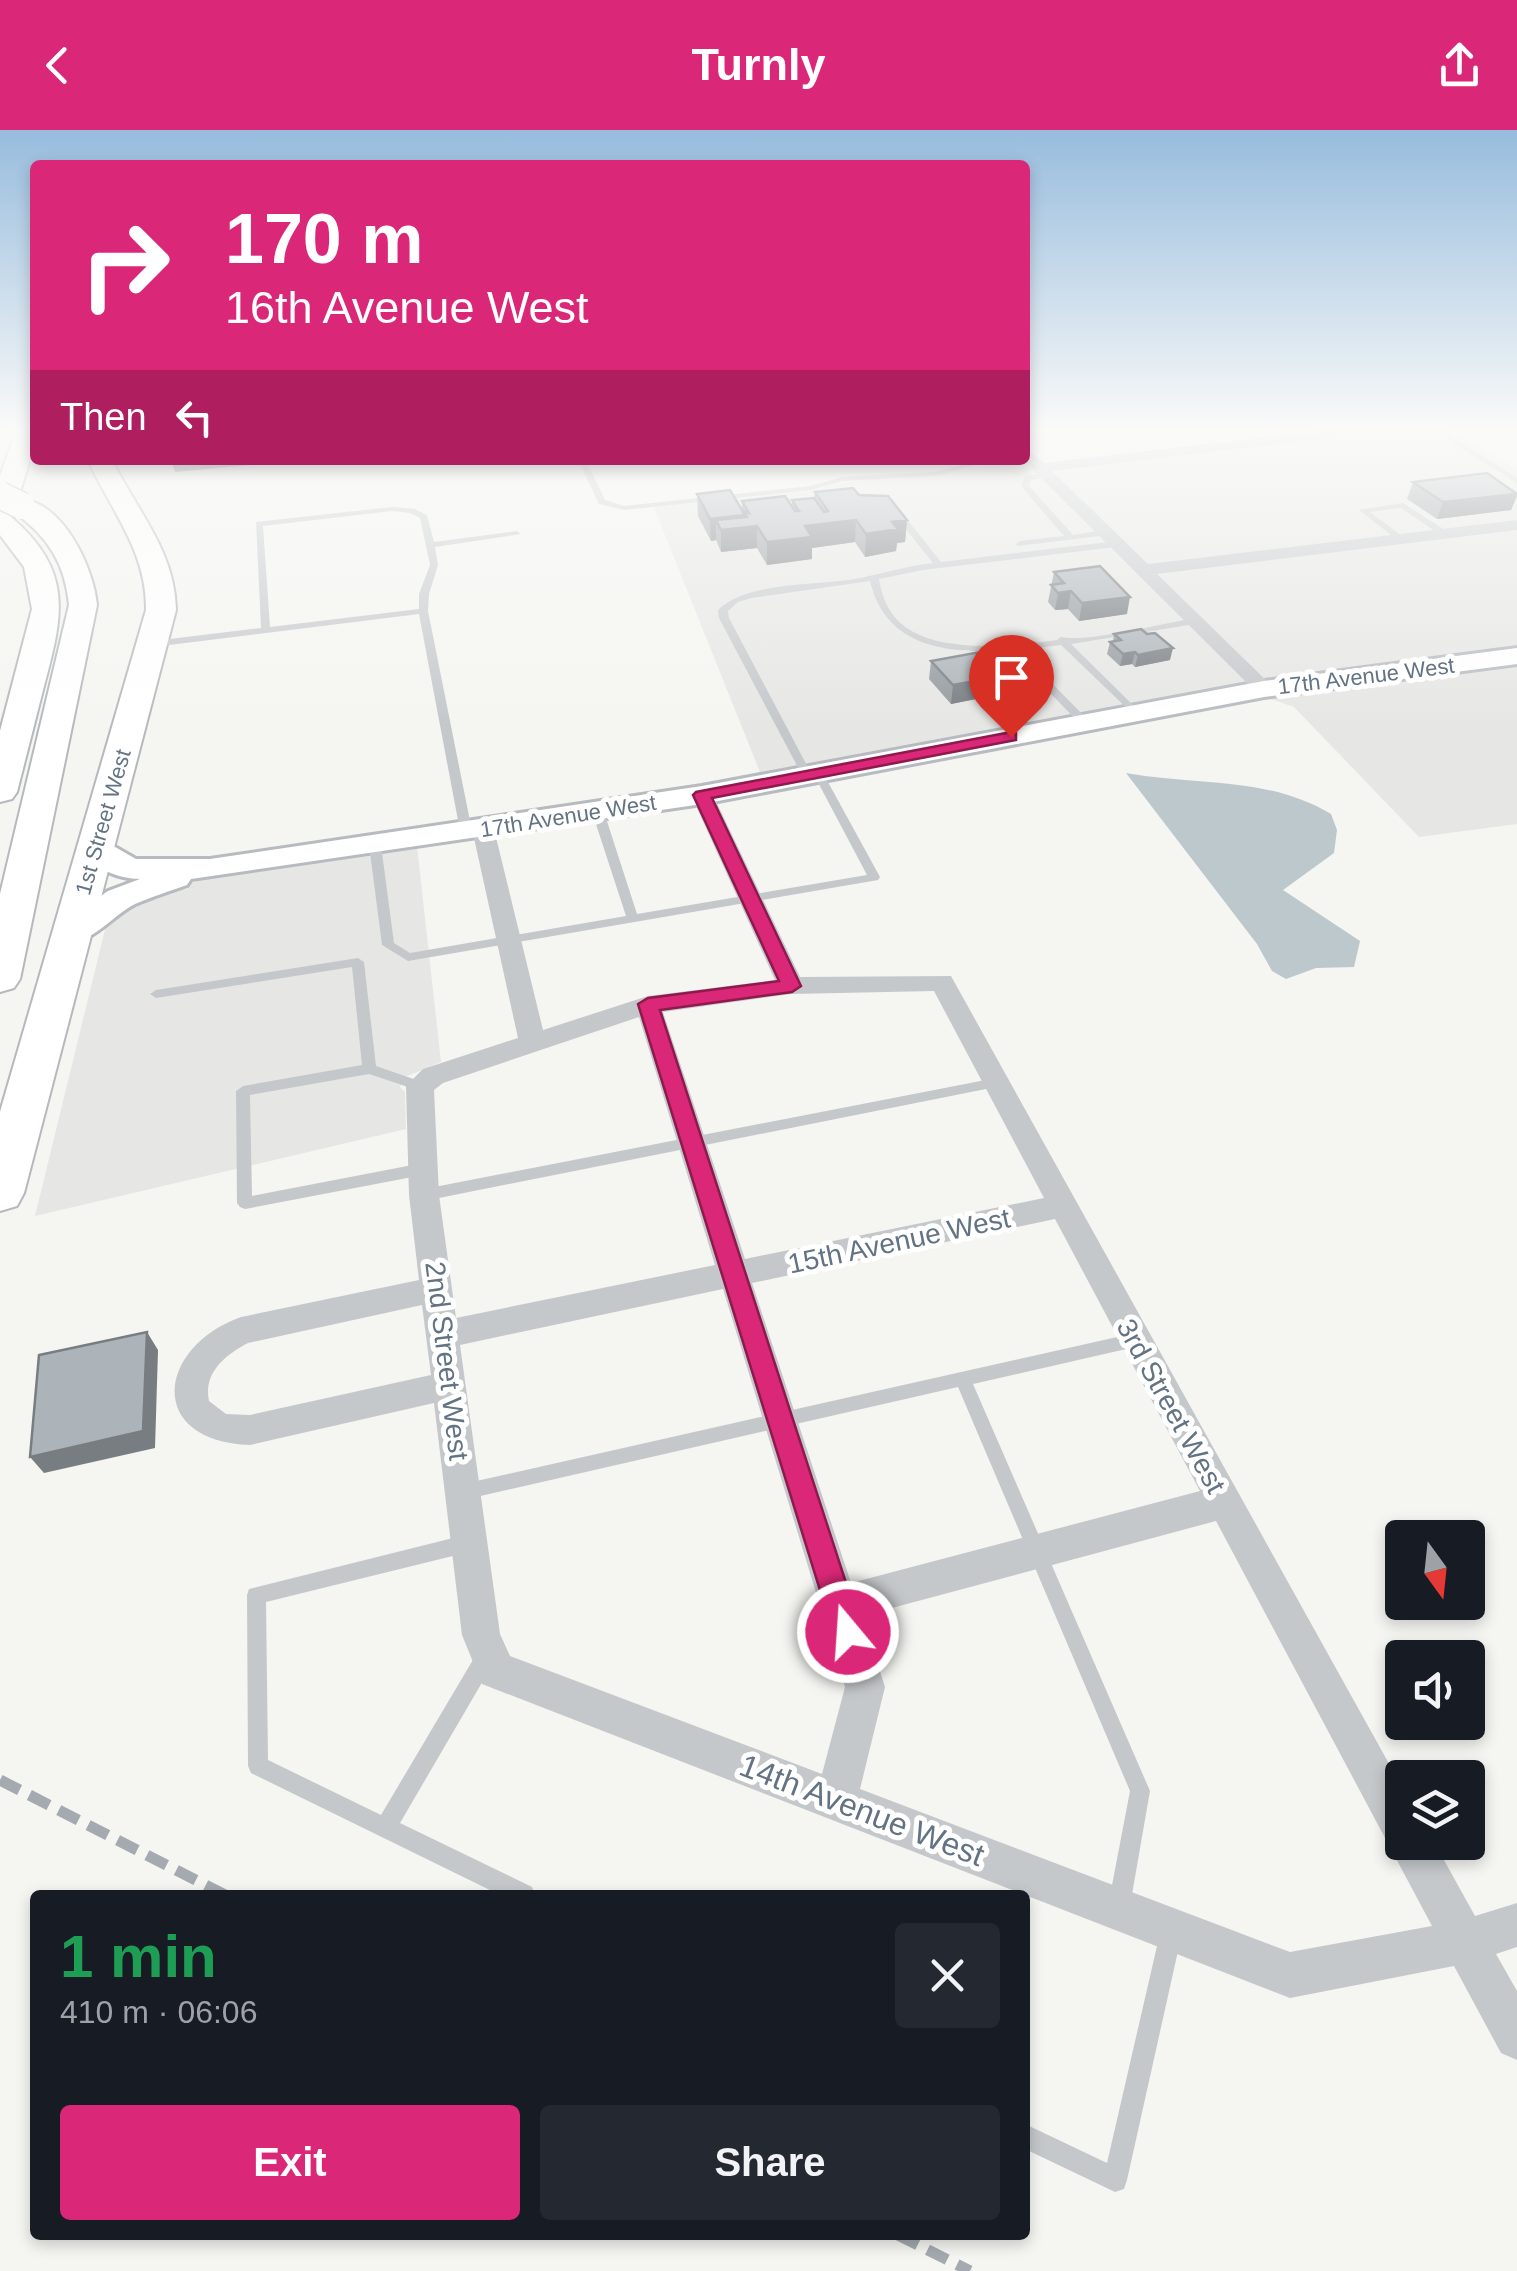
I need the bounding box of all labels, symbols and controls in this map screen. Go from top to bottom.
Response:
icon: back [30,38,85,93]
icon: share [1432,38,1487,93]
text: Turnly [691,39,826,90]
icon: right [60,200,190,330]
text: 170 m [225,200,423,278]
text: 16th Avenue West [225,282,589,333]
icon: left [167,390,222,445]
text: Then [60,396,147,438]
pin [969,635,1054,738]
icon: arrive [984,650,1039,705]
street label: 17th Avenue West [1276,653,1456,699]
street label: 1st Street West [70,746,136,898]
street label: 17th Avenue West [478,790,658,842]
street label: 15th Avenue West [785,1202,1013,1280]
street label: 2nd Street West [419,1260,475,1462]
street label: 3rd Street West [1110,1314,1232,1499]
north arrow [1385,1520,1485,1620]
map controls [1385,1520,1485,1860]
position arrow [796,1580,900,1684]
button: sound [1385,1640,1485,1740]
street label: 14th Avenue West [735,1747,989,1873]
button: layers [1385,1760,1485,1860]
text: 1 min [60,1923,217,1990]
button: close [895,1923,1000,2028]
text: 410 m · 06:06 [60,1994,257,2030]
button: Exit [60,2105,520,2220]
button: Share [540,2105,1000,2220]

